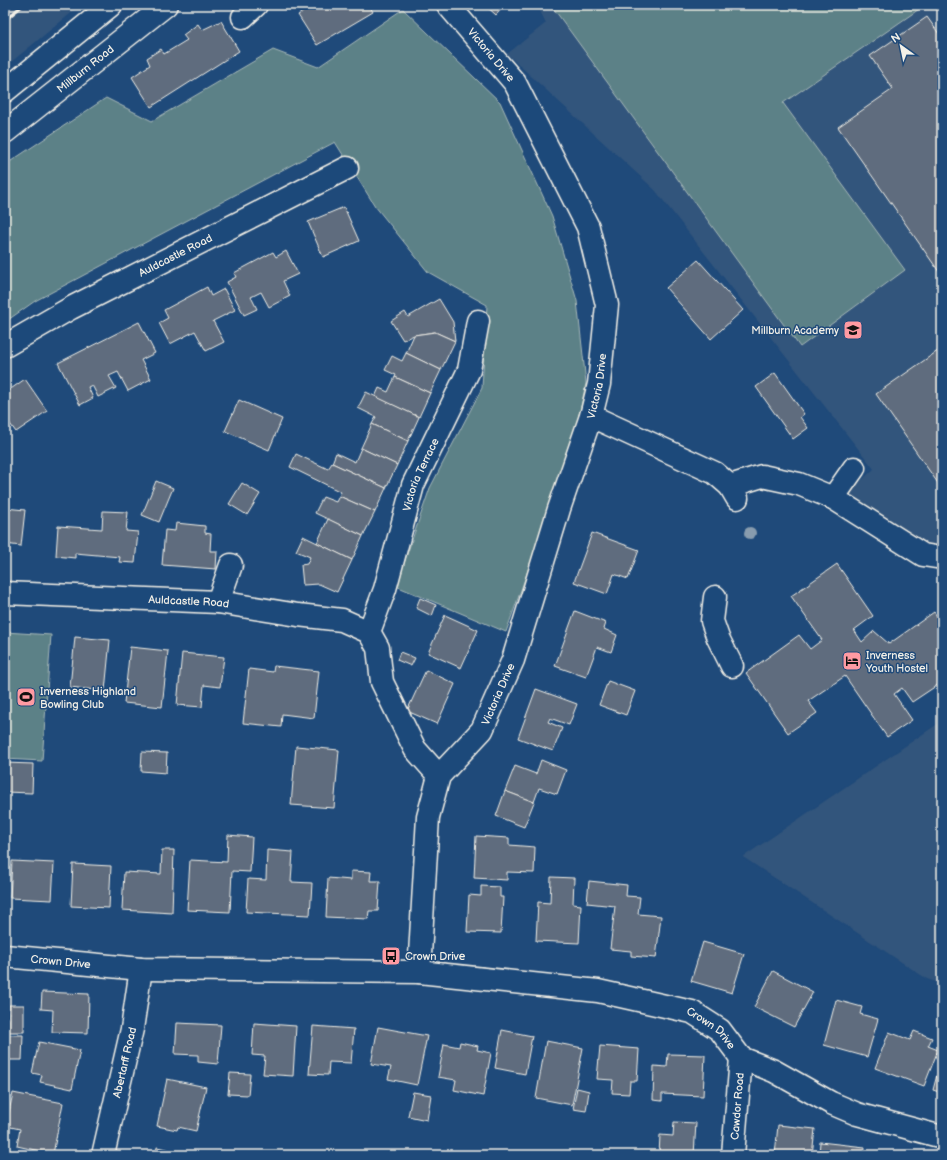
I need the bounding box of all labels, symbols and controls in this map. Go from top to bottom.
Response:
street label: Victoria Drive [465,25,518,85]
north arrow [881,26,921,66]
text: N [889,30,903,46]
street label: Millburn Road [54,42,116,95]
street label: Auldcastle Road [136,231,214,279]
school or university icon: Millburn Academy [842,319,864,341]
place label: Millburn Academy [751,324,839,337]
street label: Victoria Drive [584,352,609,420]
street label: Victoria Terrace [400,435,442,513]
street label: Auldcastle Road [148,593,230,610]
place label: Inverness Youth Hostel [865,649,928,675]
hotel icon: Inverness Youth Hostel [841,650,863,672]
street label: Victoria Drive [479,661,517,727]
place label: Inverness Highland Bowling Club [40,685,136,711]
sports icon: Inverness Highland Bowling Club [15,686,37,708]
bus stop icon: Crown Drive [380,945,402,967]
place label: Crown Drive [405,950,466,963]
street label: Crown Drive [30,952,92,971]
street label: Crown Drive [686,1005,739,1052]
street label: Abertarff Road [110,1026,139,1099]
street label: Cawdor Road [728,1072,746,1140]

